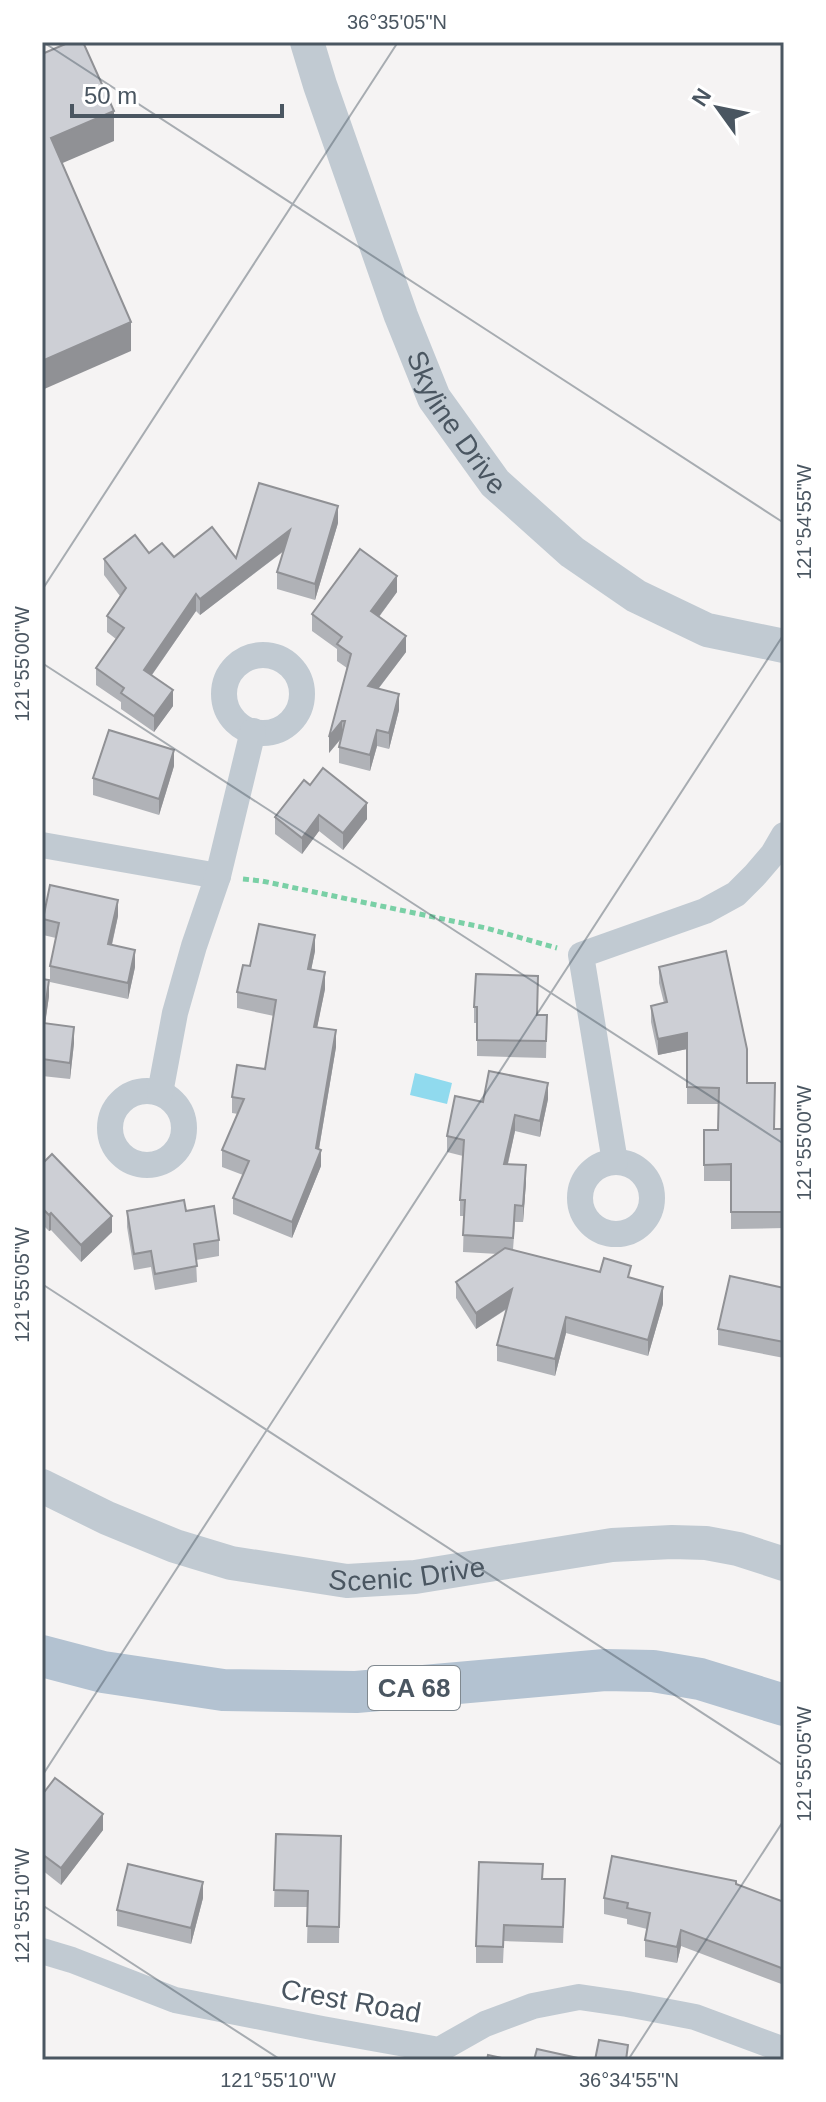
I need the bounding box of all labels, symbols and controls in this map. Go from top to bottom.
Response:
text: 36°35'05"N [347,11,447,33]
scale bar [72,68,282,118]
north arrow [678,68,758,148]
text: 50 m [84,82,137,109]
text: N [687,84,716,111]
street label: Skyline Drive [401,346,512,501]
text: 121°54'55"W [793,464,815,580]
text: 121°55'00"W [11,606,33,722]
text: 121°55'00"W [793,1085,815,1201]
text: 121°55'05"W [11,1227,33,1343]
street label: Scenic Drive [326,1550,487,1596]
road number: CA 68 [368,1666,460,1710]
text: 121°55'05"W [793,1706,815,1822]
text: 121°55'10"W [11,1848,33,1964]
street label: Crest Road [279,1973,423,2029]
text: 121°55'10"W [220,2069,336,2091]
text: 36°34'55"N [579,2069,679,2091]

